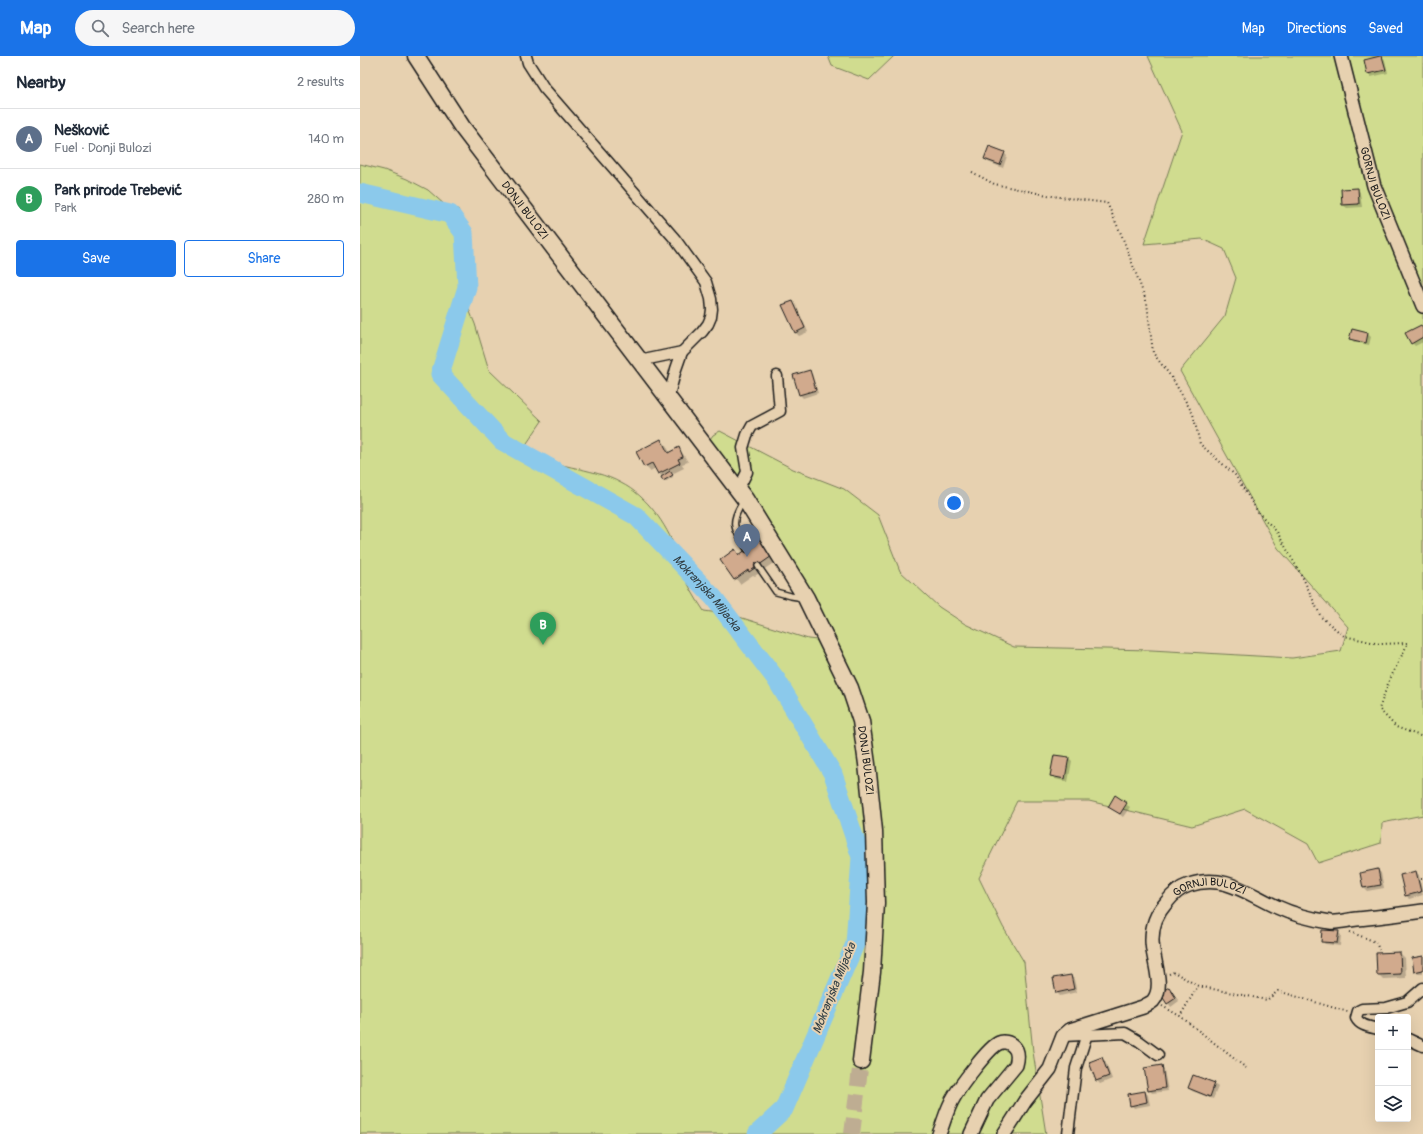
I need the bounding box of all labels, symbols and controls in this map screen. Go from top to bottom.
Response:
search box [75,10,355,46]
text: Map [20,16,51,40]
icon: search [89,17,111,39]
text: Search here [121,19,195,38]
text: Map [1242,20,1265,37]
text: Directions [1287,20,1346,37]
text: Saved [1368,20,1403,37]
text: Nearby [16,72,65,93]
text: 2 results [297,74,344,90]
text: Nešković [54,121,110,140]
text: A [25,131,33,147]
text: 140 m [308,131,344,147]
text: Fuel · Donji Bulozi [54,140,151,156]
street label: GORNJI BULOZI [1357,146,1393,222]
street label: DONJI BULOZI [499,179,551,242]
text: Park prirode Trebević [54,181,182,200]
text: B [25,191,33,207]
text: 280 m [307,191,344,207]
text: Park [54,200,77,216]
button: Save [16,240,176,277]
button: Share [184,240,344,277]
your location [944,493,964,513]
pin: A [734,524,760,557]
water label: Mokranjska Miljacka [669,552,745,636]
pin: B [530,612,556,645]
street label: DONJI BULOZI [855,725,876,796]
street label: GORNJI BULOZI [1170,875,1248,899]
water label: Mokranjska Miljacka [809,939,860,1036]
map controls [1375,1014,1411,1122]
button: + [1375,1014,1411,1050]
button: − [1375,1050,1411,1086]
button: layers [1375,1086,1411,1122]

